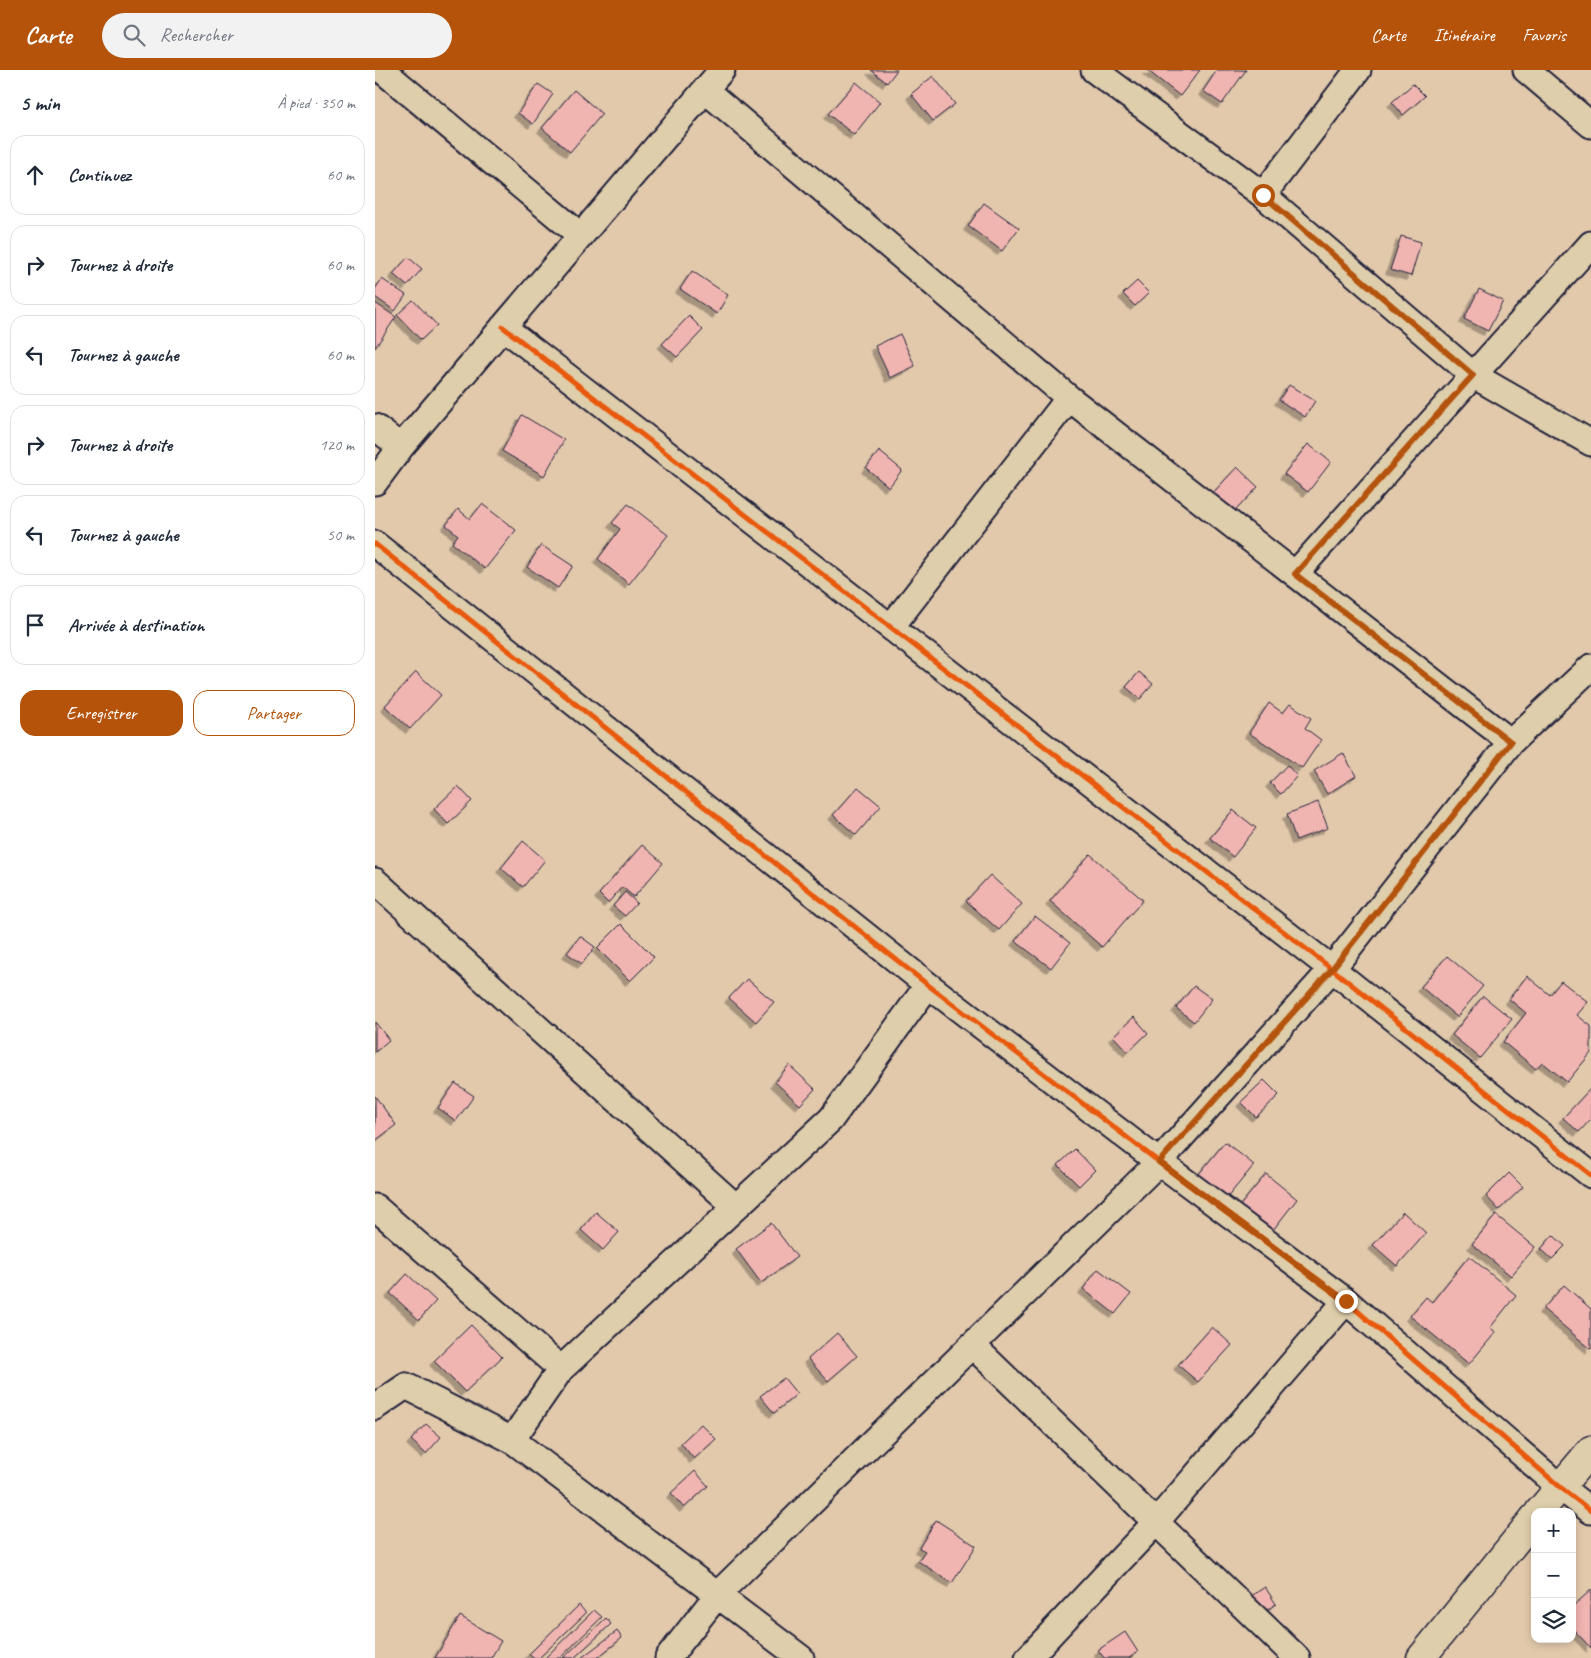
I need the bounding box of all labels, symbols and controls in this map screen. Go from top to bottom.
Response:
search box [102,13,452,58]
text: Carte [25,20,72,50]
icon: search [120,21,148,49]
text: Rechercher [160,23,233,47]
text: Carte [1371,24,1406,46]
text: Itinéraire [1434,24,1495,46]
text: Favoris [1523,24,1566,46]
text: 5 min [20,90,60,116]
text: À pied · 350 m [277,93,355,113]
icon: ahead [21,161,49,189]
text: Continuez [68,163,131,187]
text: 60 m [327,165,354,185]
route start [1252,184,1275,207]
icon: right [21,251,49,279]
text: Tournez à droite [68,253,172,277]
text: 60 m [327,255,354,275]
icon: left [21,341,49,369]
text: Tournez à gauche [68,343,179,367]
text: 60 m [327,345,354,365]
icon: right [21,431,49,459]
text: Tournez à droite [68,433,172,457]
text: 120 m [320,435,354,455]
icon: left [21,521,49,549]
text: Tournez à gauche [68,523,179,547]
text: 50 m [327,525,354,545]
icon: arrive [21,611,49,639]
text: Arrivée à destination [68,613,204,637]
button: Enregistrer [20,690,183,736]
button: Partager [193,690,355,736]
route end [1335,1290,1358,1313]
map controls [1531,1508,1576,1643]
button: + [1531,1508,1576,1553]
button: − [1531,1553,1576,1598]
button: layers [1531,1598,1576,1643]

